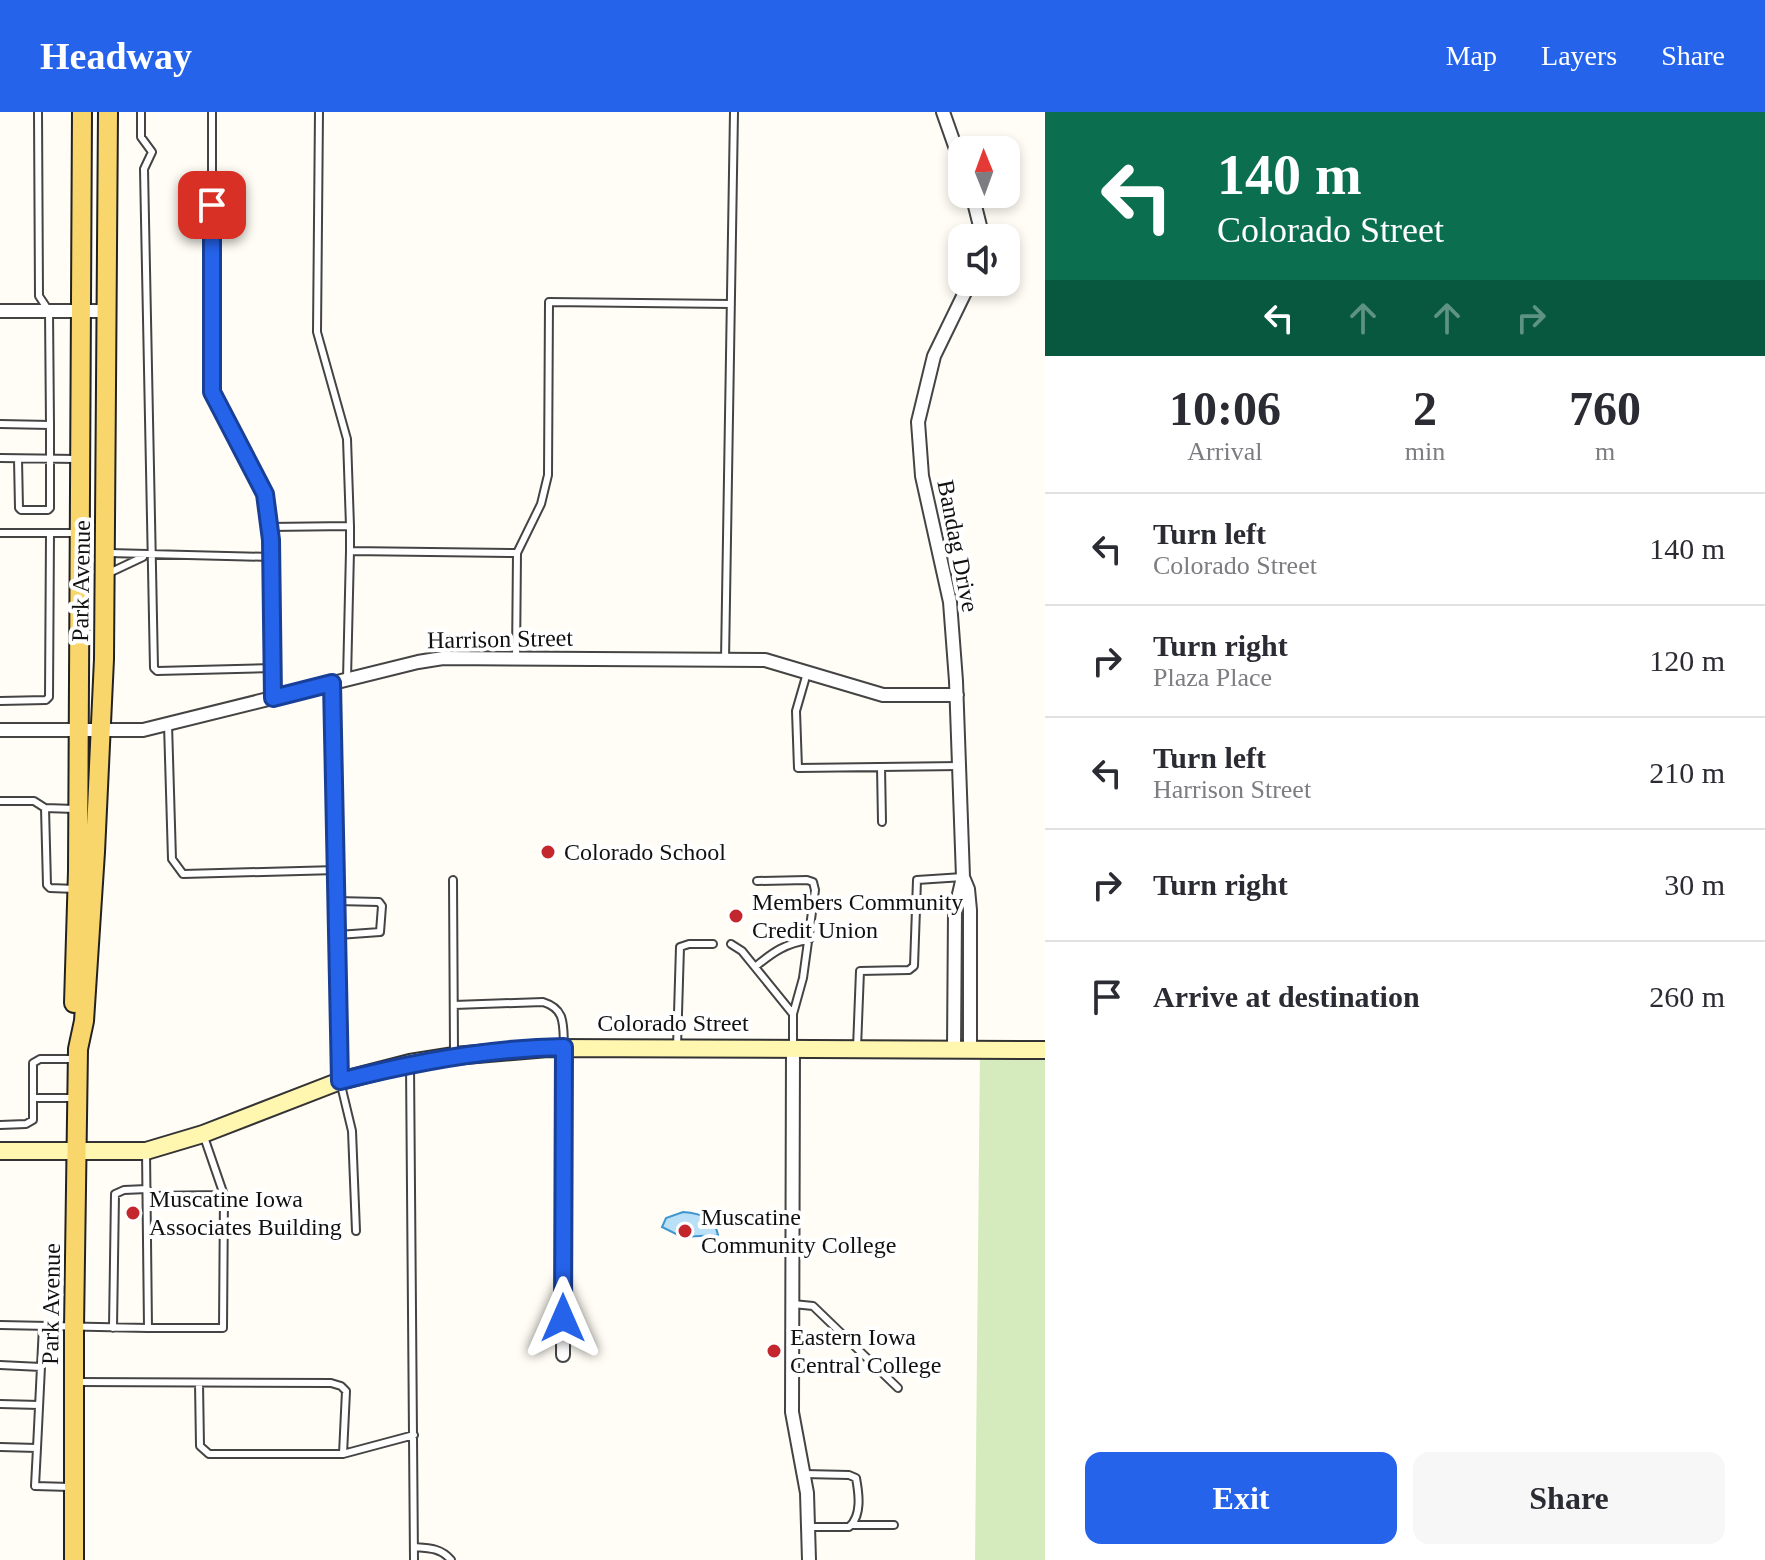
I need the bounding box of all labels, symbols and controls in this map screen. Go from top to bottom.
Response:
text: Headway [40,35,192,77]
text: Map [1446,40,1497,71]
text: Layers [1541,40,1617,71]
text: Share [1661,40,1725,71]
north arrow [948,136,1020,208]
map controls [948,136,1020,296]
icon: left [1085,144,1189,248]
text: 140 m [1217,144,1362,206]
pin [178,171,246,239]
icon: arrive [190,183,234,227]
text: Colorado Street [1217,210,1444,250]
button: sound [948,224,1020,296]
icon: left [1257,296,1301,340]
icon: ahead [1341,296,1385,340]
icon: ahead [1425,296,1469,340]
icon: right [1509,296,1553,340]
text: 10:06 [1169,382,1281,435]
text: 2 [1413,382,1437,435]
text: 760 [1569,382,1641,435]
text: Arrival [1187,437,1262,466]
text: min [1405,437,1445,466]
text: m [1595,437,1615,466]
street label: Bandag Drive [932,478,984,614]
text: Turn left [1153,517,1266,550]
street label: Park Avenue [67,520,95,642]
icon: left [1085,527,1129,571]
text: 140 m [1649,532,1725,565]
text: Colorado Street [1153,551,1317,580]
street label: Harrison Street [427,625,574,653]
text: Turn right [1153,629,1288,662]
icon: right [1085,639,1129,683]
text: 120 m [1649,644,1725,677]
text: Plaza Place [1153,663,1272,692]
text: Turn left [1153,741,1266,774]
icon: left [1085,751,1129,795]
text: 210 m [1649,756,1725,789]
text: Harrison Street [1153,775,1311,804]
place label: Colorado School [564,839,726,865]
marker: Colorado School [539,843,557,861]
icon: right [1085,863,1129,907]
text: Turn right [1153,868,1288,901]
text: 30 m [1664,868,1725,901]
place label: Members Community Credit Union [752,889,963,943]
marker: Members Community Credit Union [727,907,745,925]
icon: arrive [1085,975,1129,1019]
text: Arrive at destination [1153,980,1420,1013]
text: 260 m [1649,980,1725,1013]
street label: Colorado Street [597,1010,749,1036]
place label: Muscatine Iowa Associates Building [149,1186,342,1240]
marker: Muscatine Iowa Associates Building [124,1204,142,1222]
place label: Muscatine Community College [701,1204,896,1258]
marker: Muscatine Community College [676,1222,694,1240]
street label: Park Avenue [37,1243,65,1365]
position arrow [521,1276,605,1360]
place label: Eastern Iowa Central College [790,1324,941,1378]
marker: Eastern Iowa Central College [765,1342,783,1360]
button: Exit [1085,1452,1397,1544]
button: Share [1413,1452,1725,1544]

